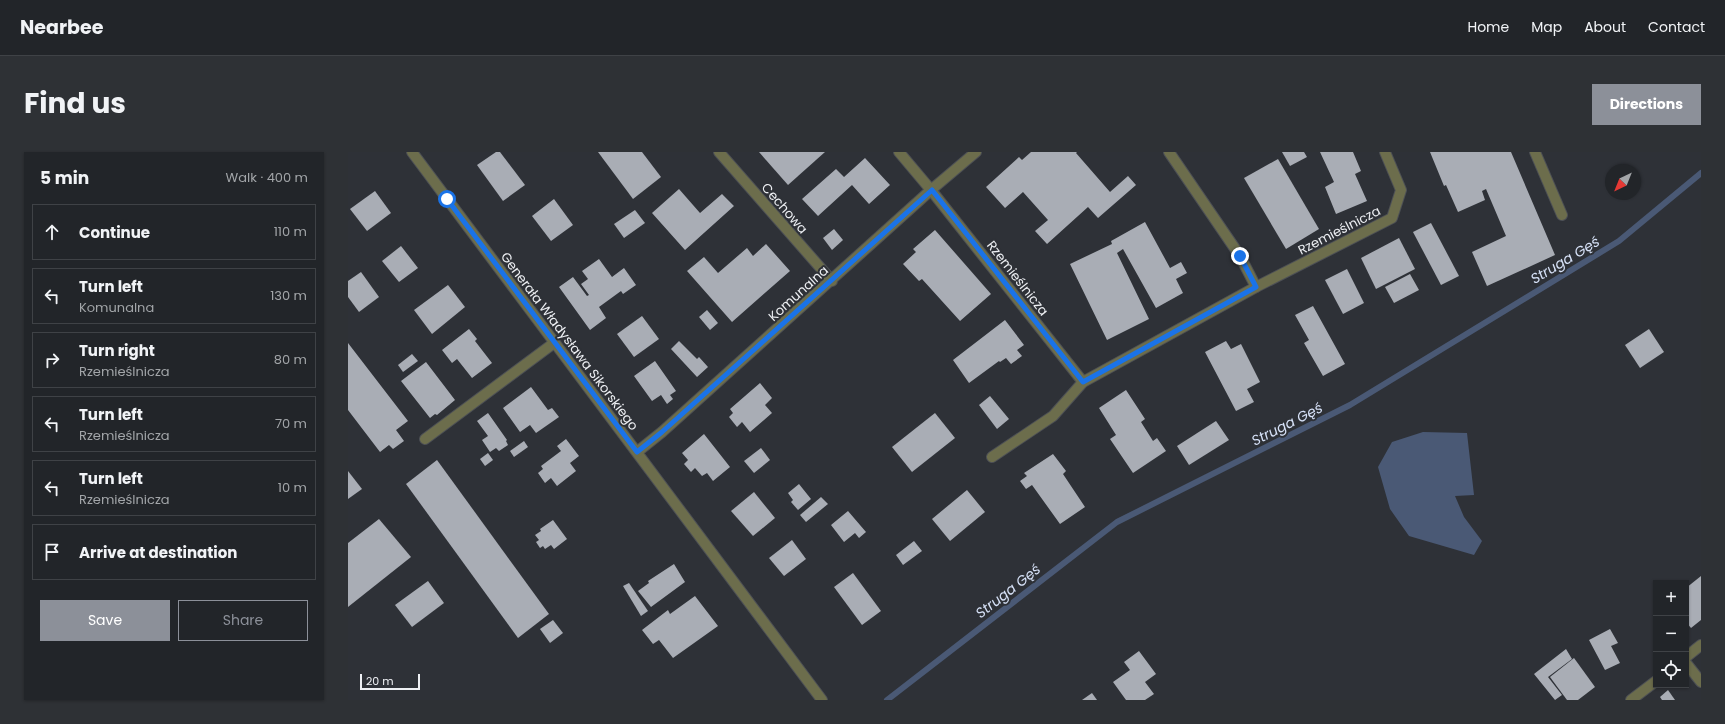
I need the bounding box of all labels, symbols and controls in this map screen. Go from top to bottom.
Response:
text: Nearbee [20,14,103,41]
text: Home [1467,17,1509,37]
text: Map [1531,17,1562,37]
text: About [1584,17,1626,37]
text: Contact [1648,17,1705,37]
text: Find us [24,84,126,123]
button: Directions [1592,84,1701,125]
north arrow [1605,164,1641,200]
text: 5 min [40,166,89,190]
text: Walk · 400 m [226,168,308,187]
street label: Cechowa [757,179,812,238]
route start [438,190,456,208]
street label: Rzemieślnicza [1295,201,1384,259]
icon: ahead [41,221,63,243]
text: Continue [79,222,150,243]
text: 110 m [274,222,307,241]
water label: Struga Gęś [1527,231,1603,289]
street label: Rzemieślnicza [982,237,1053,320]
route end [1231,247,1249,265]
street label: Generała Władysława Sikorskiego [496,248,643,434]
street label: Komunalna [764,261,833,326]
text: Turn left [79,276,143,297]
icon: left [41,285,63,307]
text: 130 m [270,286,307,305]
text: Komunalna [79,298,154,317]
text: Turn right [79,340,155,361]
icon: right [41,349,63,371]
text: 80 m [274,350,307,369]
text: Rzemieślnicza [79,362,170,381]
water label: Struga Gęś [1248,398,1326,450]
text: Turn left [79,404,143,425]
icon: left [41,413,63,435]
text: 70 m [275,414,307,433]
text: Rzemieślnicza [79,426,170,445]
text: Turn left [79,468,143,489]
icon: left [41,477,63,499]
text: 10 m [278,478,307,497]
text: Rzemieślnicza [79,490,170,509]
icon: arrive [41,541,63,563]
text: Arrive at destination [79,542,237,563]
water label: Struga Gęś [971,559,1045,623]
map controls [1653,580,1689,688]
button: + [1653,580,1689,616]
button: Save [40,600,170,641]
button: Share [178,600,308,641]
button: − [1653,616,1689,652]
button: locate [1653,652,1689,688]
scale bar [360,672,420,691]
text: 20 m [366,673,394,689]

